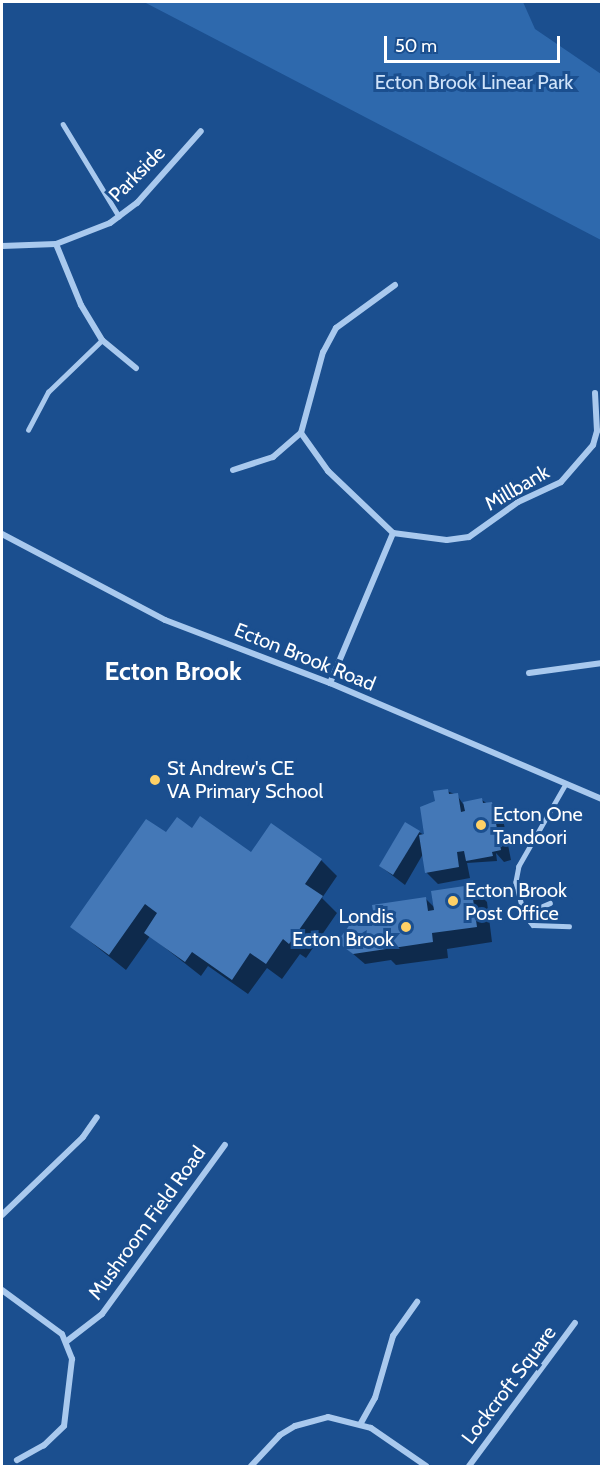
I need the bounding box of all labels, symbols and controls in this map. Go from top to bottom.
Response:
scale bar [387,24,562,62]
text: 50 m [395,35,437,57]
park label: Ecton Brook Linear Park [375,70,573,94]
street label: Parkside [104,141,170,207]
street label: Millbank [480,460,554,516]
street label: Ecton Brook Road [231,618,379,696]
district label: Ecton Brook [104,656,242,688]
place label: St Andrew's CE VA Primary School [167,756,323,803]
marker: St Andrew's CE VA Primary School [148,773,162,787]
place label: Ecton One Tandoori [493,802,583,849]
marker: Ecton One Tandoori [474,818,488,832]
place label: Ecton Brook Post Office [465,878,567,925]
marker: Ecton Brook Post Office [446,894,460,908]
place label: Londis Ecton Brook [292,904,394,951]
marker: Londis Ecton Brook [399,920,413,934]
street label: Mushroom Field Road [83,1141,211,1305]
street label: Lockcroft Square [457,1321,561,1449]

